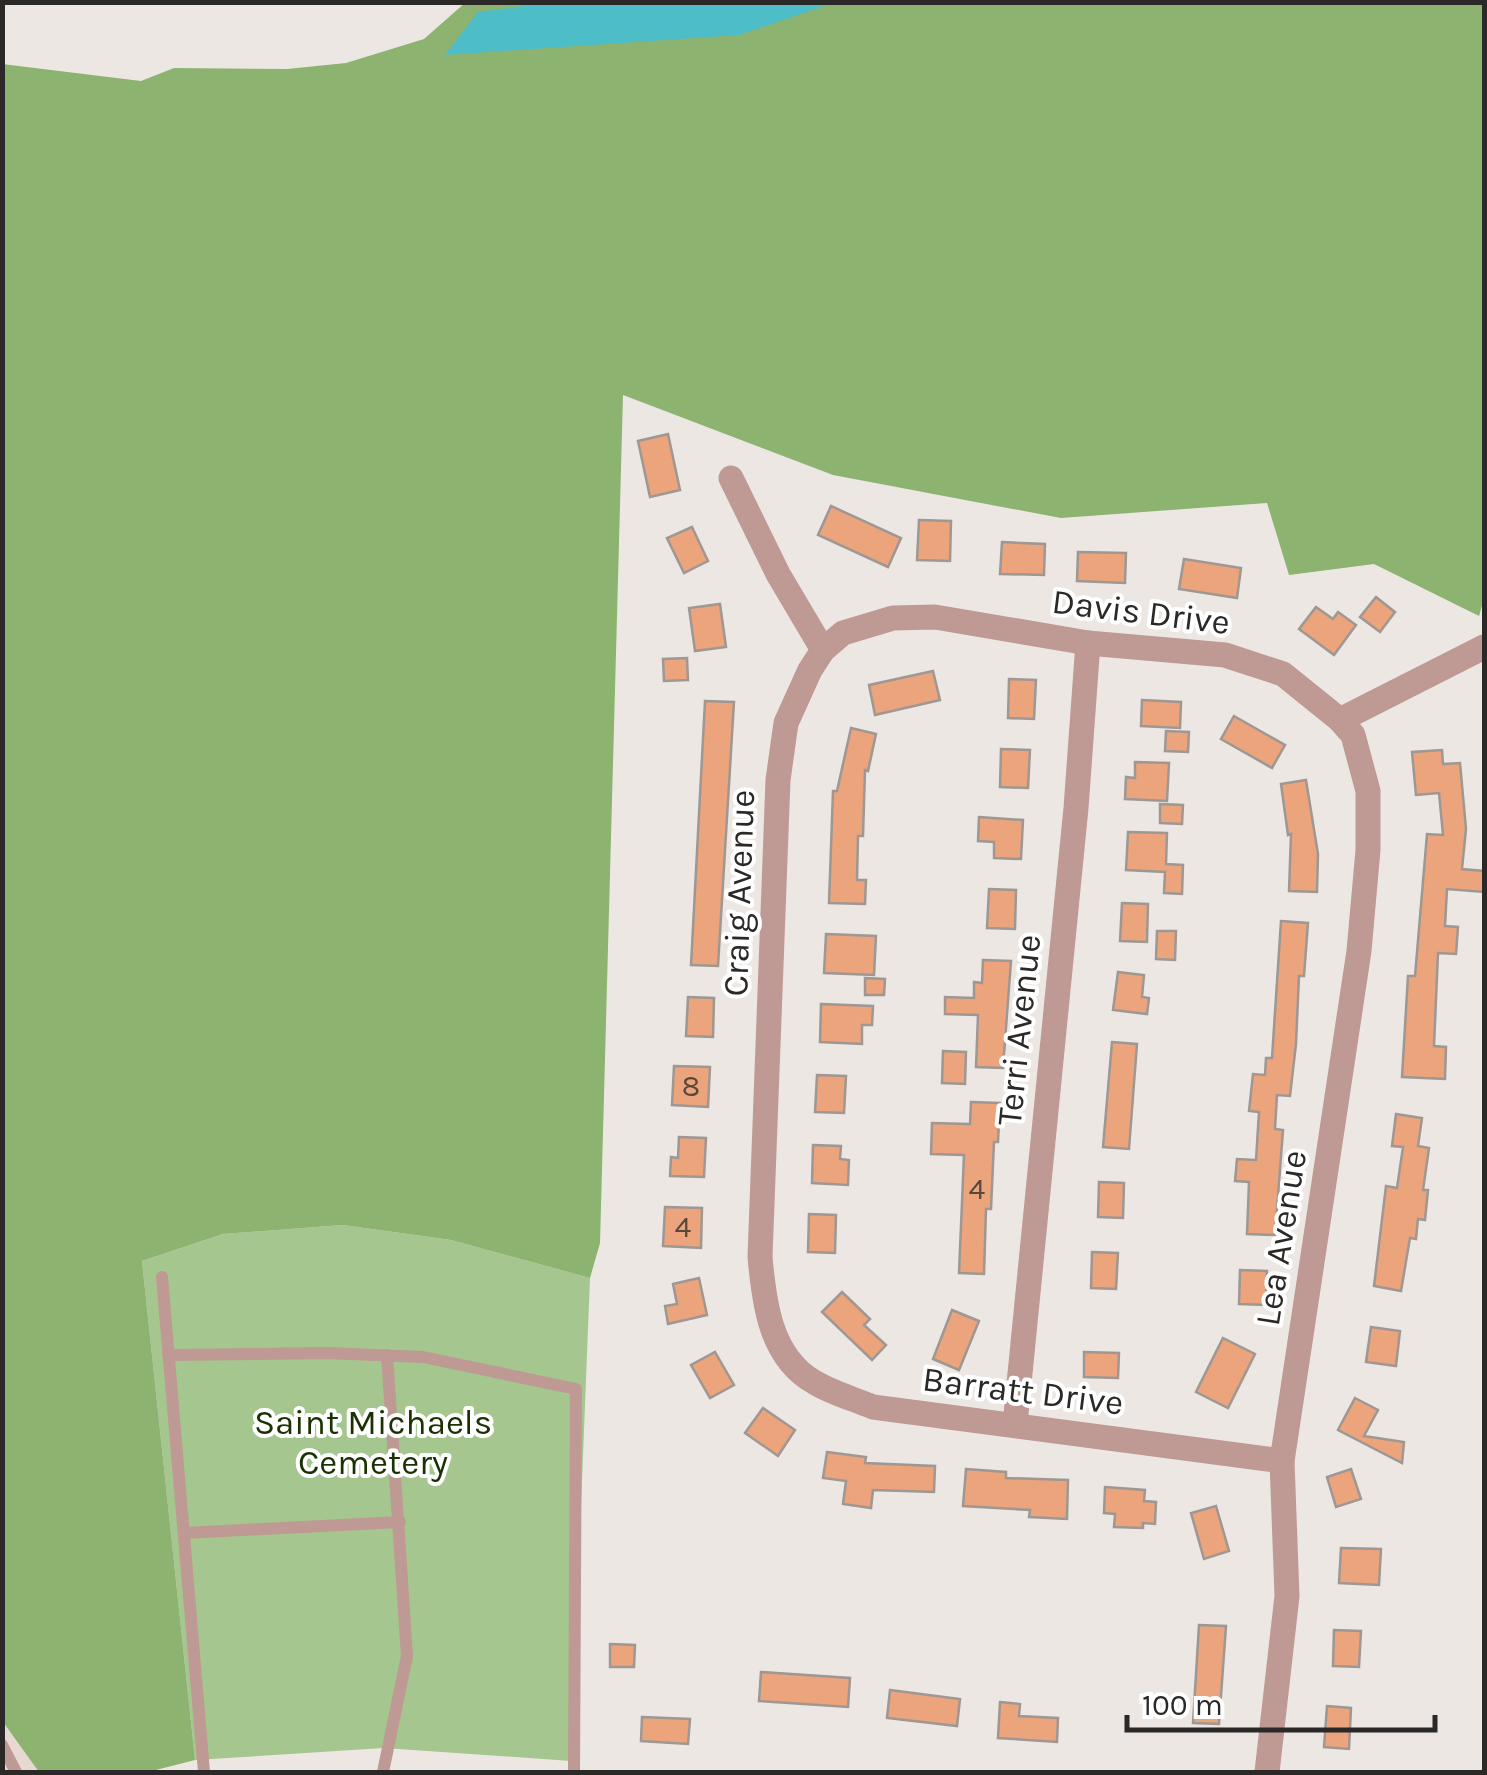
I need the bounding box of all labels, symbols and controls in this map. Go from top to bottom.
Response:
street label: Davis Drive [1050,581,1232,643]
street label: Craig Avenue [715,789,763,997]
street label: Terri Avenue [989,932,1049,1128]
house number: 8 [682,1068,700,1104]
street label: Lea Avenue [1247,1147,1315,1329]
house number: 4 [969,1171,986,1207]
house number: 4 [675,1209,692,1245]
street label: Barratt Drive [920,1358,1126,1424]
park label: Saint Michaels Cemetery [254,1402,492,1483]
scale bar [1127,1670,1434,1732]
text: 100 m [1142,1687,1223,1723]

